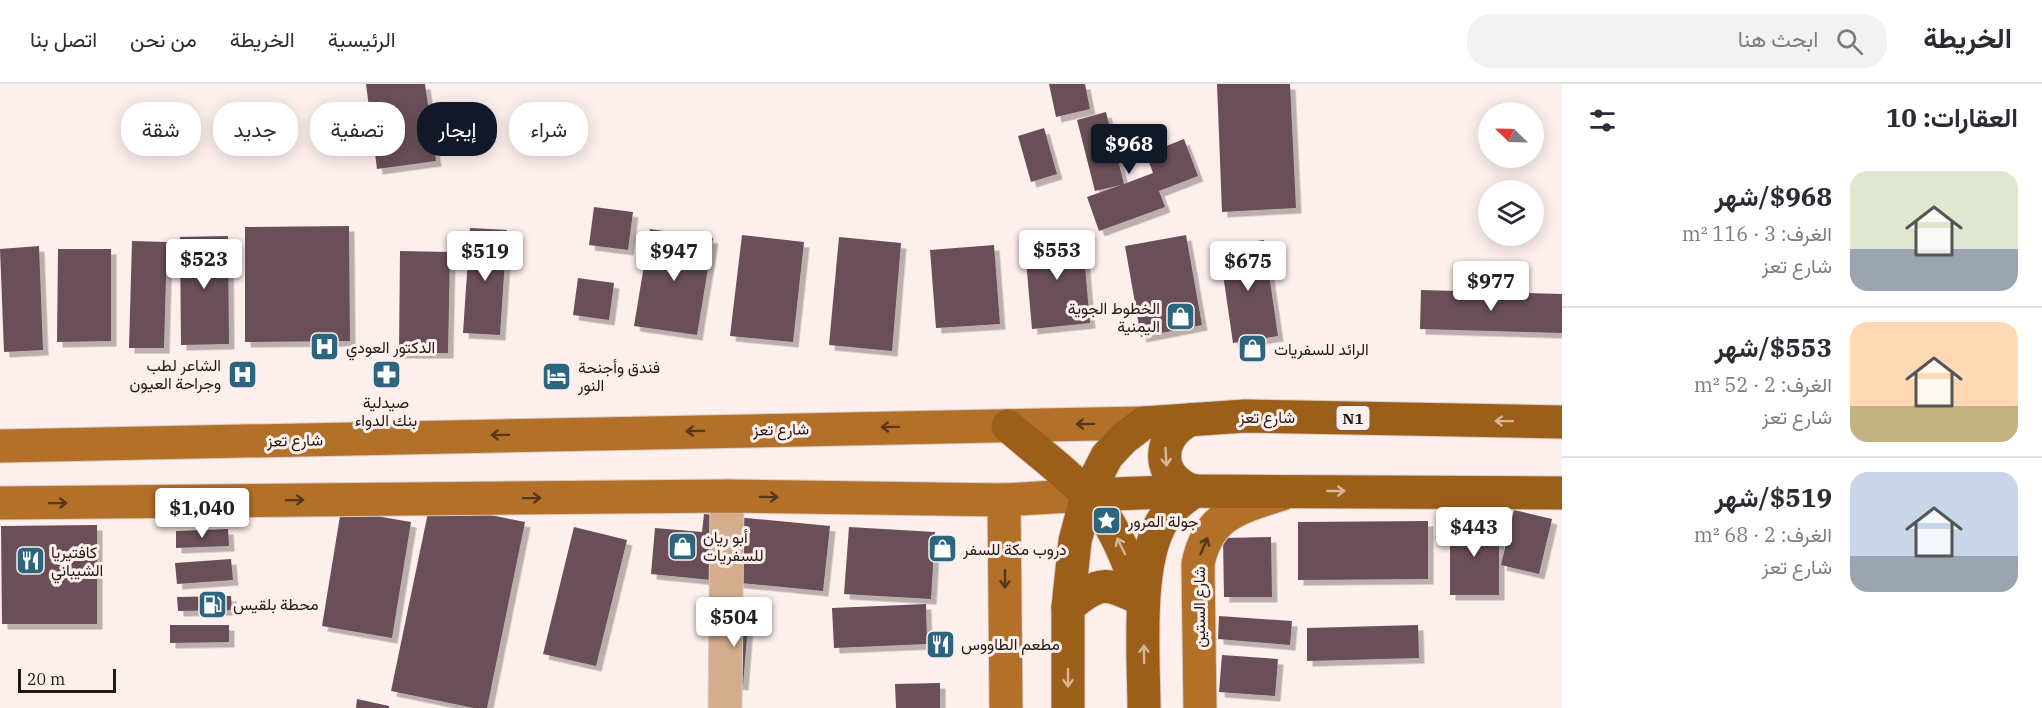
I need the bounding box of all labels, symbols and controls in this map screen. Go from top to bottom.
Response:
search box [1467,14,1887,68]
text: الخريطة [1923,19,2012,56]
text: ابحث هنا [1738,24,1818,53]
text: اتصل بنا [30,25,97,53]
text: من نحن [130,25,197,53]
text: الخريطة [230,25,295,53]
text: الرئيسية [328,25,396,53]
icon: search [1833,25,1866,58]
text: العقارات: 10 [1886,100,2018,134]
chip: شقة [121,102,201,156]
chip: جديد [213,102,298,156]
chip: تصفية [310,102,405,156]
chip: إيجار [417,102,497,156]
chip: شراء [509,102,588,156]
north arrow [1478,102,1544,168]
map controls [1478,102,1544,246]
icon: filters [1586,104,1619,137]
pin: $968 [1093,124,1165,175]
text: $968 [1105,130,1153,157]
text: $968/شهر [1715,179,1832,213]
button: layers [1478,180,1544,246]
icon: home [1898,195,1970,267]
text: الغرف: 3 · 116 m² [1682,220,1832,247]
pin: $553 [1021,230,1093,281]
pin: $519 [449,231,521,282]
pin: $947 [638,231,710,282]
text: $553 [1033,236,1081,263]
text: $519 [461,237,509,264]
text: $947 [650,237,698,264]
pin: $523 [168,239,240,290]
pin: $675 [1212,241,1284,292]
text: $523 [180,245,228,272]
text: $675 [1224,247,1272,274]
text: شارع تعز [1762,252,1832,279]
pin: $977 [1455,261,1527,312]
text: $977 [1467,267,1515,294]
place label: الخطوط الجوية اليمنية [1068,298,1160,336]
shop icon: الخطوط الجوية اليمنية [1165,301,1197,333]
text: $553/شهر [1715,330,1832,364]
hospital icon: الدكتور العودي [309,331,341,363]
shop icon: الرائد للسفريات [1237,333,1269,365]
place label: الدكتور العودي [346,337,435,361]
place label: الرائد للسفريات [1274,339,1369,360]
icon: home [1898,346,1970,418]
place label: الشاعر لطب وجراحة العيون [130,355,221,394]
place label: فندق وأجنحة النور [577,357,660,396]
hospital icon: الشاعر لطب وجراحة العيون [226,358,258,390]
pharmacy icon: صيدلية بنك الدواء [370,358,402,390]
hotel icon: فندق وأجنحة النور [541,360,573,392]
text: الغرف: 2 · 52 m² [1694,371,1832,398]
place label: صيدلية بنك الدواء [355,392,417,431]
text: شارع تعز [1762,403,1832,430]
road number: N1 [1336,406,1370,430]
street label: شارع تعز [1238,407,1295,429]
one-way arrow [1494,415,1514,426]
street label: شارع تعز [752,419,809,442]
one-way arrow [1076,419,1096,430]
one-way arrow [881,421,901,432]
one-way arrow [686,425,706,437]
street label: شارع تعز [266,430,323,453]
one-way arrow [491,430,511,441]
one-way arrow [1160,447,1171,466]
text: $519/شهر [1715,480,1832,514]
one-way arrow [1326,485,1346,497]
pin: $1,040 [153,488,251,539]
one-way arrow [759,491,779,502]
one-way arrow [522,492,542,504]
text: $1,040 [169,494,235,521]
one-way arrow [285,494,305,506]
icon: home [1898,496,1970,568]
one-way arrow [48,497,68,509]
place icon: جولة المرور [1091,505,1123,537]
pin: $443 [1438,507,1510,558]
place label: جولة المرور [1127,511,1199,532]
text: $443 [1450,513,1498,540]
text: الغرف: 2 · 68 m² [1694,521,1832,548]
place label: أبو ريان للسفريات [703,527,764,566]
shop icon: أبو ريان للسفريات [666,530,698,562]
shop icon: دروب مكة للسفر [926,533,958,565]
one-way arrow [1199,537,1210,555]
one-way arrow [1114,538,1126,556]
place label: دروب مكة للسفر [962,539,1067,560]
place label: كافتيريا الشيباني [51,542,103,584]
restaurant icon: كافتيريا الشيباني [14,545,46,577]
text: شارع تعز [1762,553,1832,580]
street label: شارع الستين [1189,566,1211,648]
one-way arrow [999,569,1011,589]
fuel station icon: محطة بلقيس [196,588,228,620]
place label: محطة بلقيس [233,594,319,615]
pin: $504 [698,597,770,648]
text: $504 [710,603,758,630]
restaurant icon: مطعم الطاووس [924,628,956,660]
place label: مطعم الطاووس [961,634,1060,655]
one-way arrow [1138,645,1150,665]
scale bar [18,666,116,694]
one-way arrow [1062,667,1074,687]
text: 20 m [27,669,65,689]

